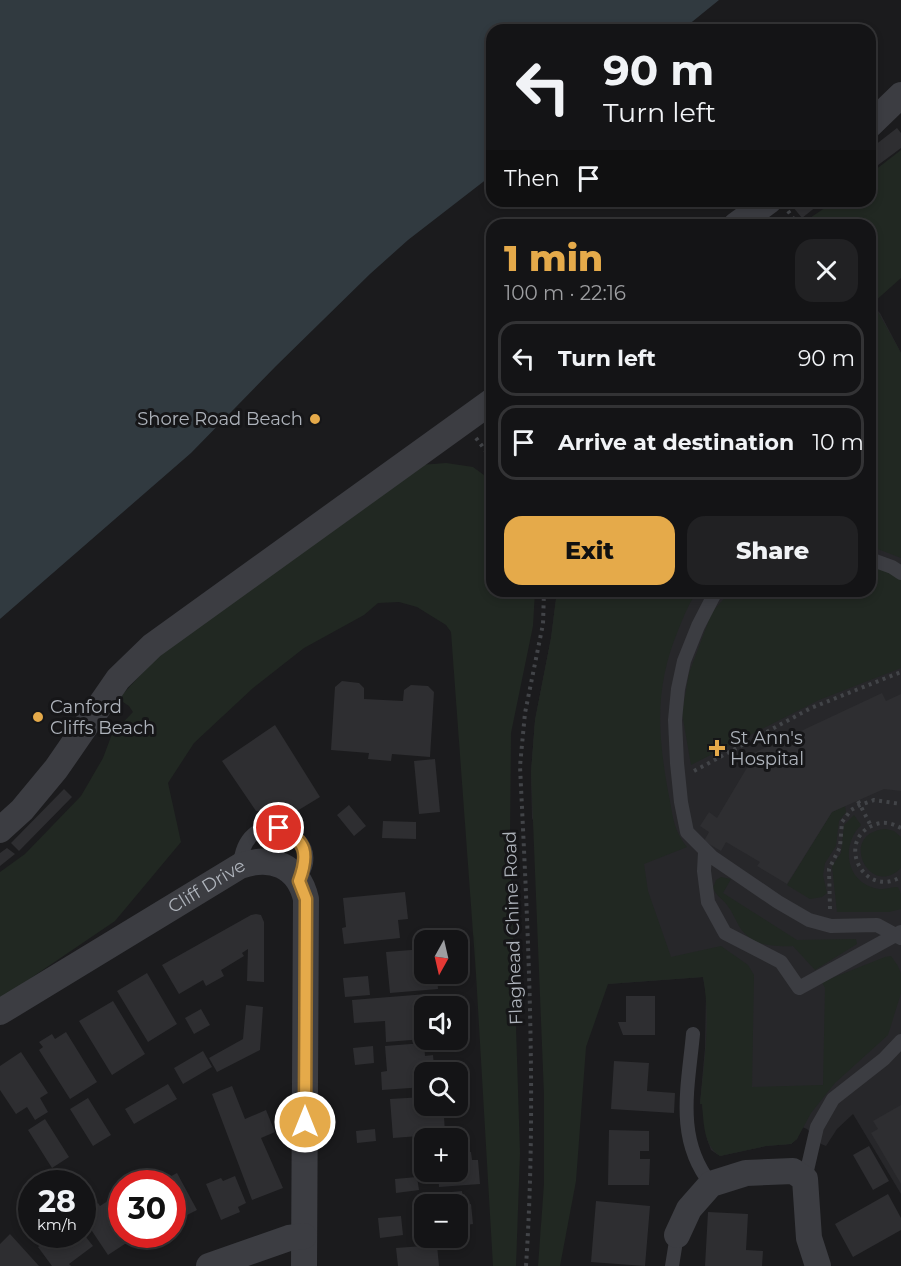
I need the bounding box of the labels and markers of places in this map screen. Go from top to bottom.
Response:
place label: Shore Road Beach [137,408,303,430]
marker: Shore Road Beach [308,412,322,426]
place label: Canford Cliffs Beach [50,696,155,739]
marker: Canford Cliffs Beach [31,710,45,724]
place label: St Ann's Hospital [730,727,804,770]
marker: St Ann's Hospital [708,739,726,757]
pin [253,802,304,853]

